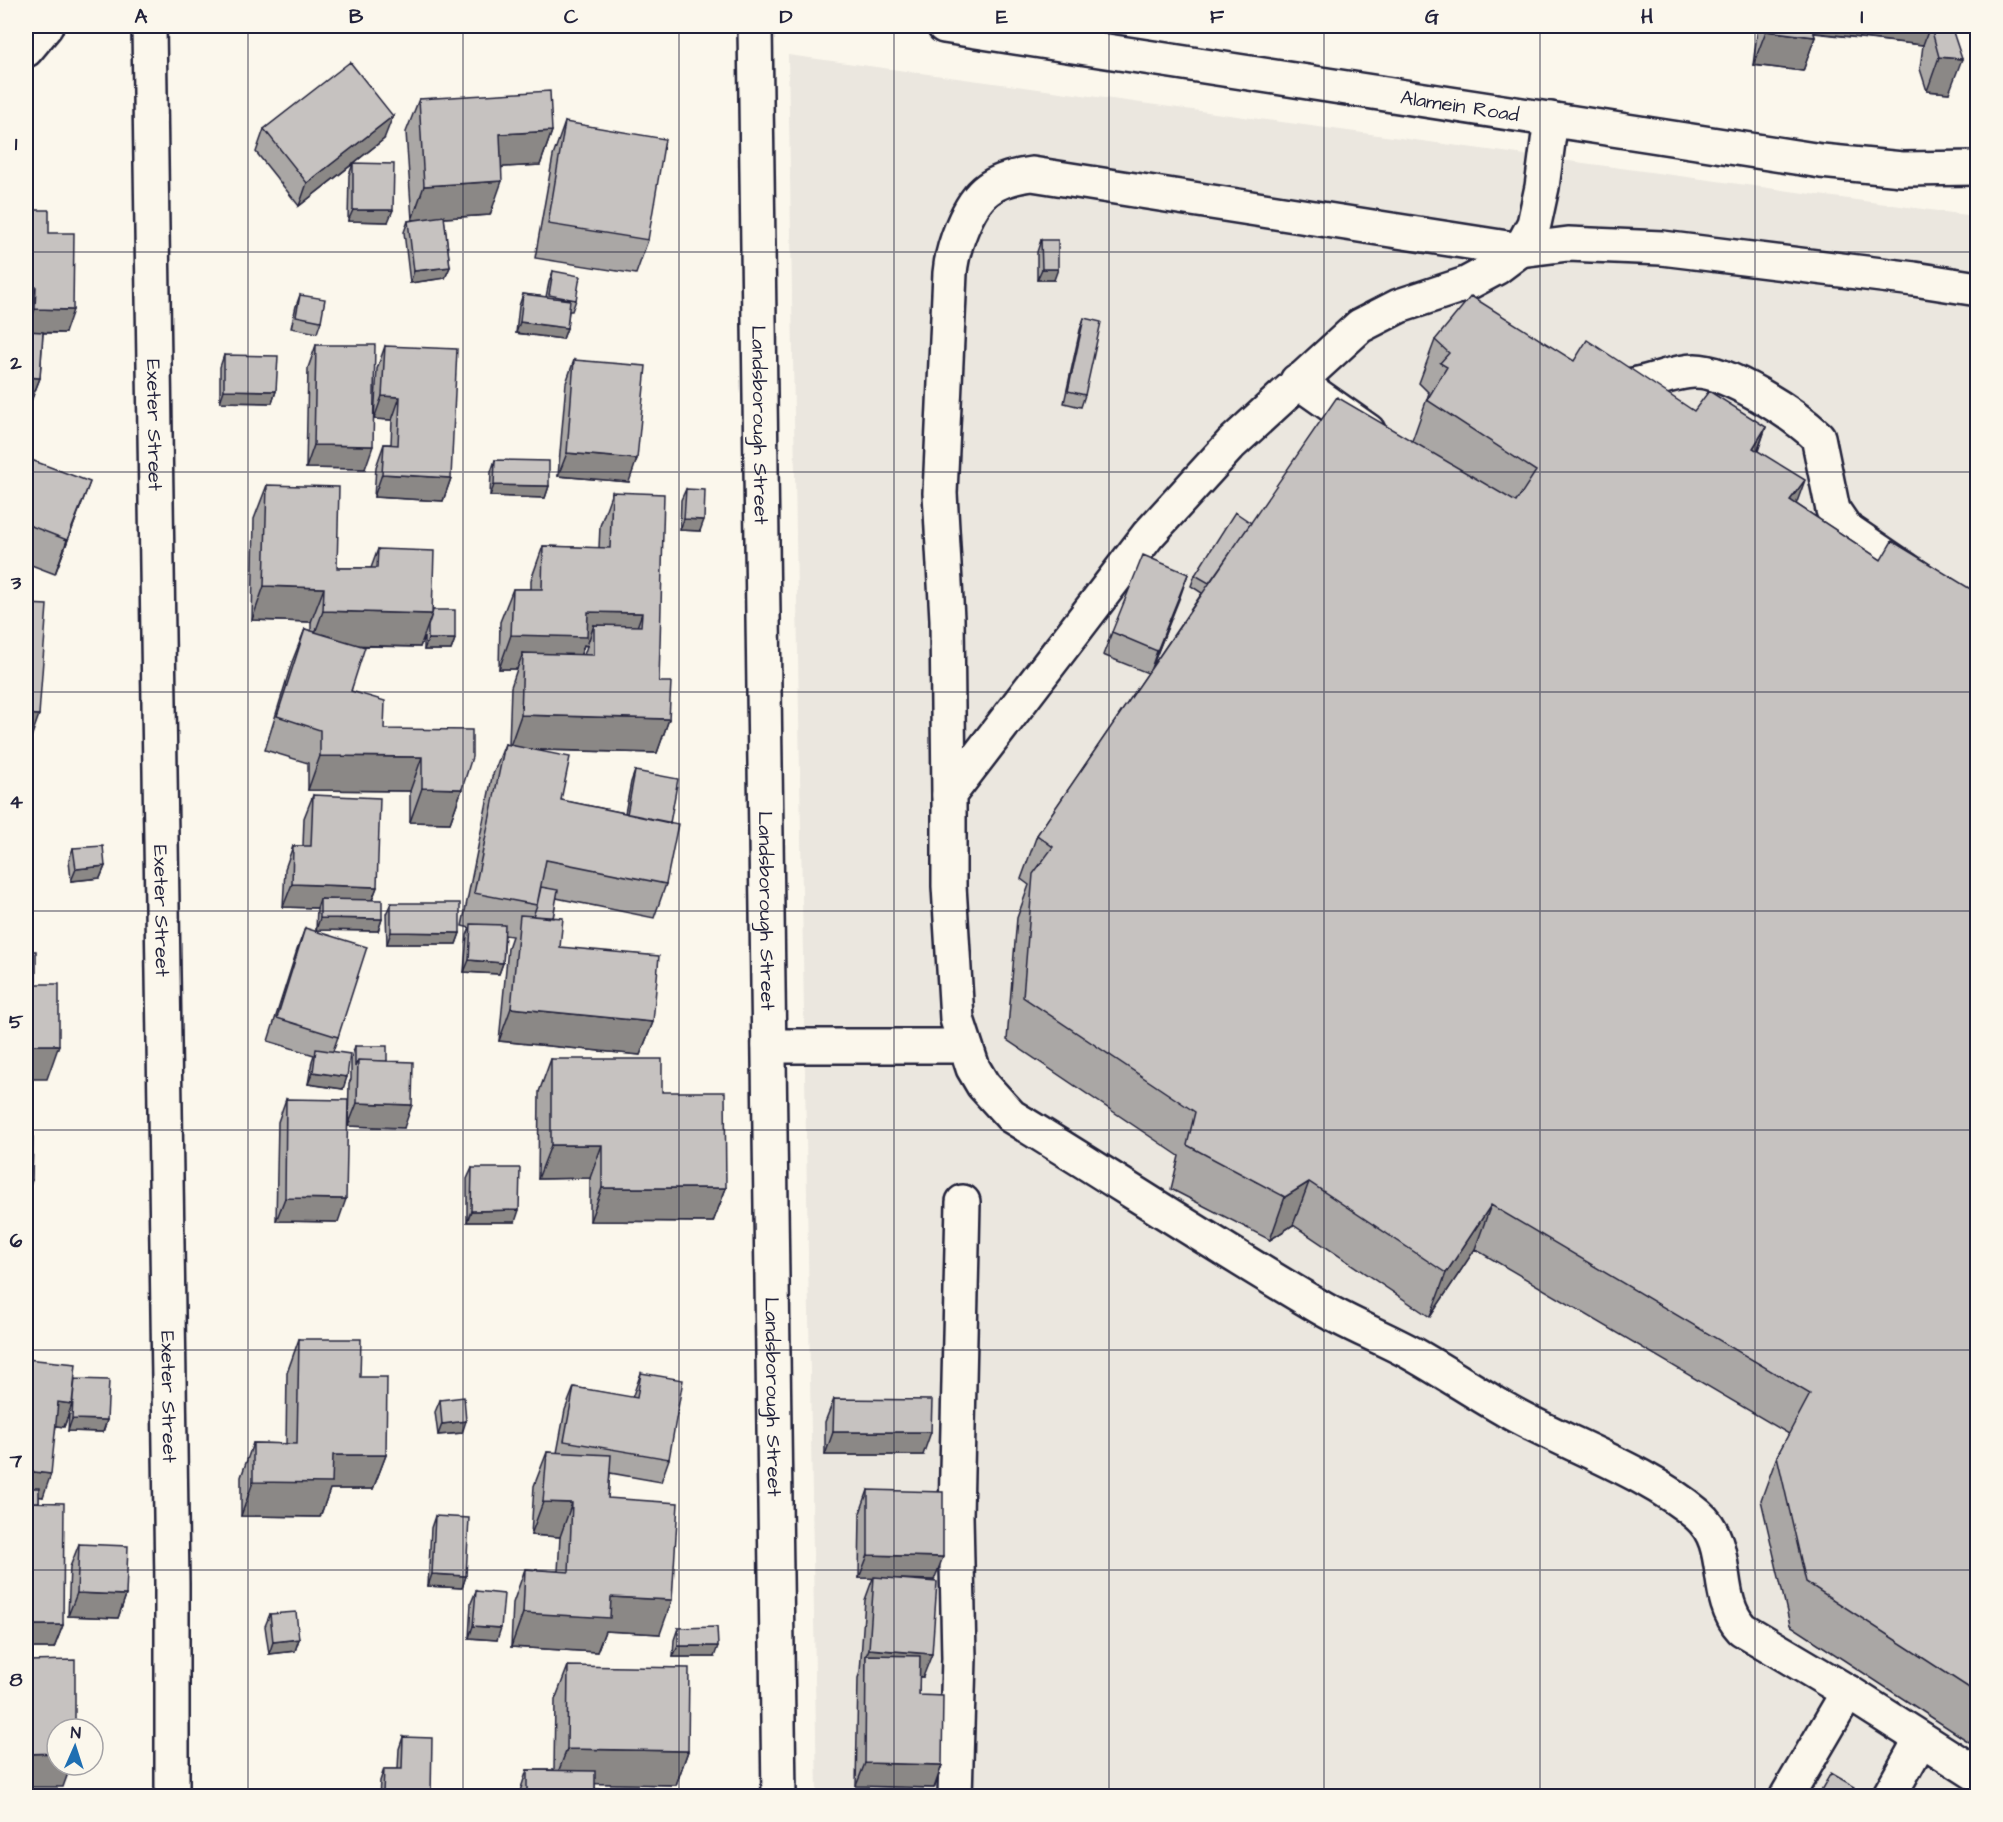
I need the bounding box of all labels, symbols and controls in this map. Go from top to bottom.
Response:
text: A [135,3,148,31]
text: B [349,3,364,31]
text: C [564,3,579,31]
text: D [780,3,793,31]
text: E [996,3,1008,31]
text: F [1210,3,1225,31]
text: G [1425,3,1439,31]
text: H [1641,3,1653,31]
text: I [1860,3,1864,31]
street label: Alamein Road [1399,83,1521,129]
text: 1 [15,130,18,158]
street label: Landsborough Street [744,325,775,525]
text: 2 [9,349,22,377]
street label: Exeter Street [139,359,169,491]
text: 3 [10,569,22,597]
text: 4 [9,788,23,816]
street label: Landsborough Street [751,811,781,1011]
street label: Exeter Street [146,845,176,977]
text: 5 [9,1008,24,1036]
text: 6 [10,1227,23,1255]
street label: Landsborough Street [757,1297,788,1497]
street label: Exeter Street [153,1331,183,1463]
text: 7 [9,1447,23,1475]
text: 8 [10,1666,23,1694]
north arrow [45,1717,105,1777]
text: N [70,1722,81,1744]

